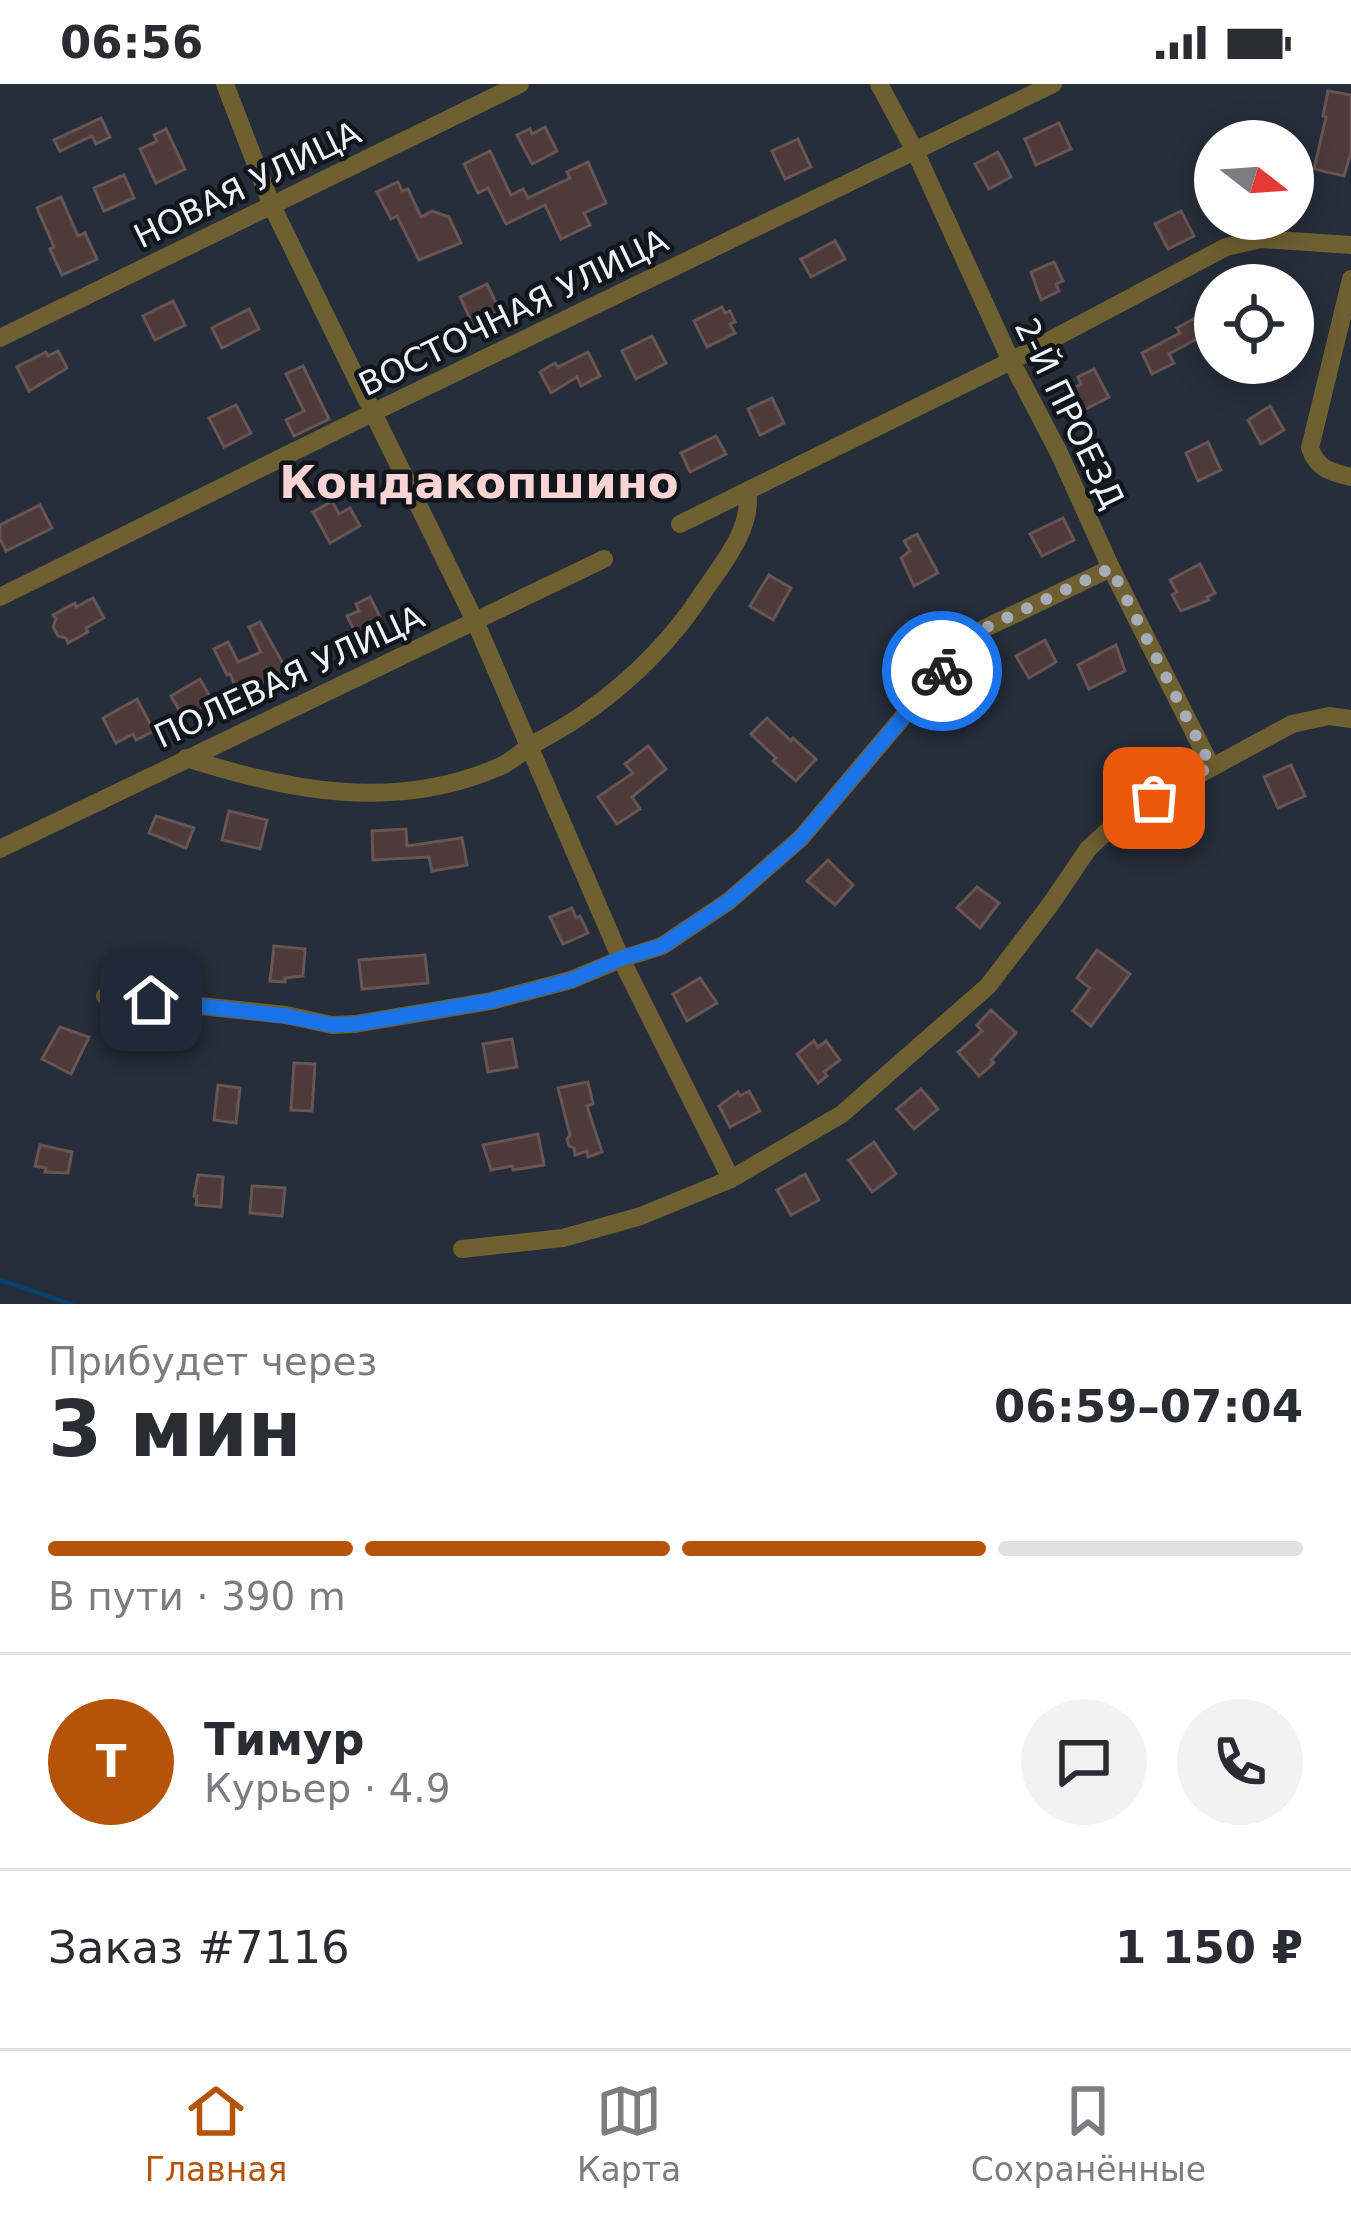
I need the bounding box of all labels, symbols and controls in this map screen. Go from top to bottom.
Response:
text: 06:56 [60,16,203,69]
street label: НОВАЯ УЛИЦА [128,113,367,256]
north arrow [1194,120,1314,240]
map controls [1194,120,1314,384]
street label: ВОСТОЧНАЯ УЛИЦА [352,220,675,404]
button: locate [1194,264,1314,384]
street label: 2-Й ПРОЕЗД [1007,311,1133,515]
district label: Кондакопшино [279,456,679,509]
street label: ПОЛЕВАЯ УЛИЦА [148,597,431,756]
courier [882,611,1002,731]
icon: bike [909,638,975,704]
pin [1103,747,1205,849]
icon: bag [1121,765,1187,831]
pin [100,949,202,1051]
icon: home [118,967,184,1033]
text: Прибудет через [48,1339,377,1384]
text: 06:59–07:04 [994,1380,1303,1433]
text: 3 мин [48,1384,302,1474]
text: В пути · 390 m [48,1574,346,1619]
button: chat [1021,1699,1147,1825]
button: phone [1177,1699,1303,1825]
text: Тимур [204,1713,365,1766]
text: Т [96,1735,126,1788]
text: Курьер · 4.9 [204,1766,450,1811]
text: Заказ #7116 [48,1921,350,1974]
text: 1 150 ₽ [1115,1921,1303,1974]
tab: Главная [145,2078,287,2189]
tab: Карта [577,2078,681,2189]
tab: Сохранённые [971,2078,1206,2189]

